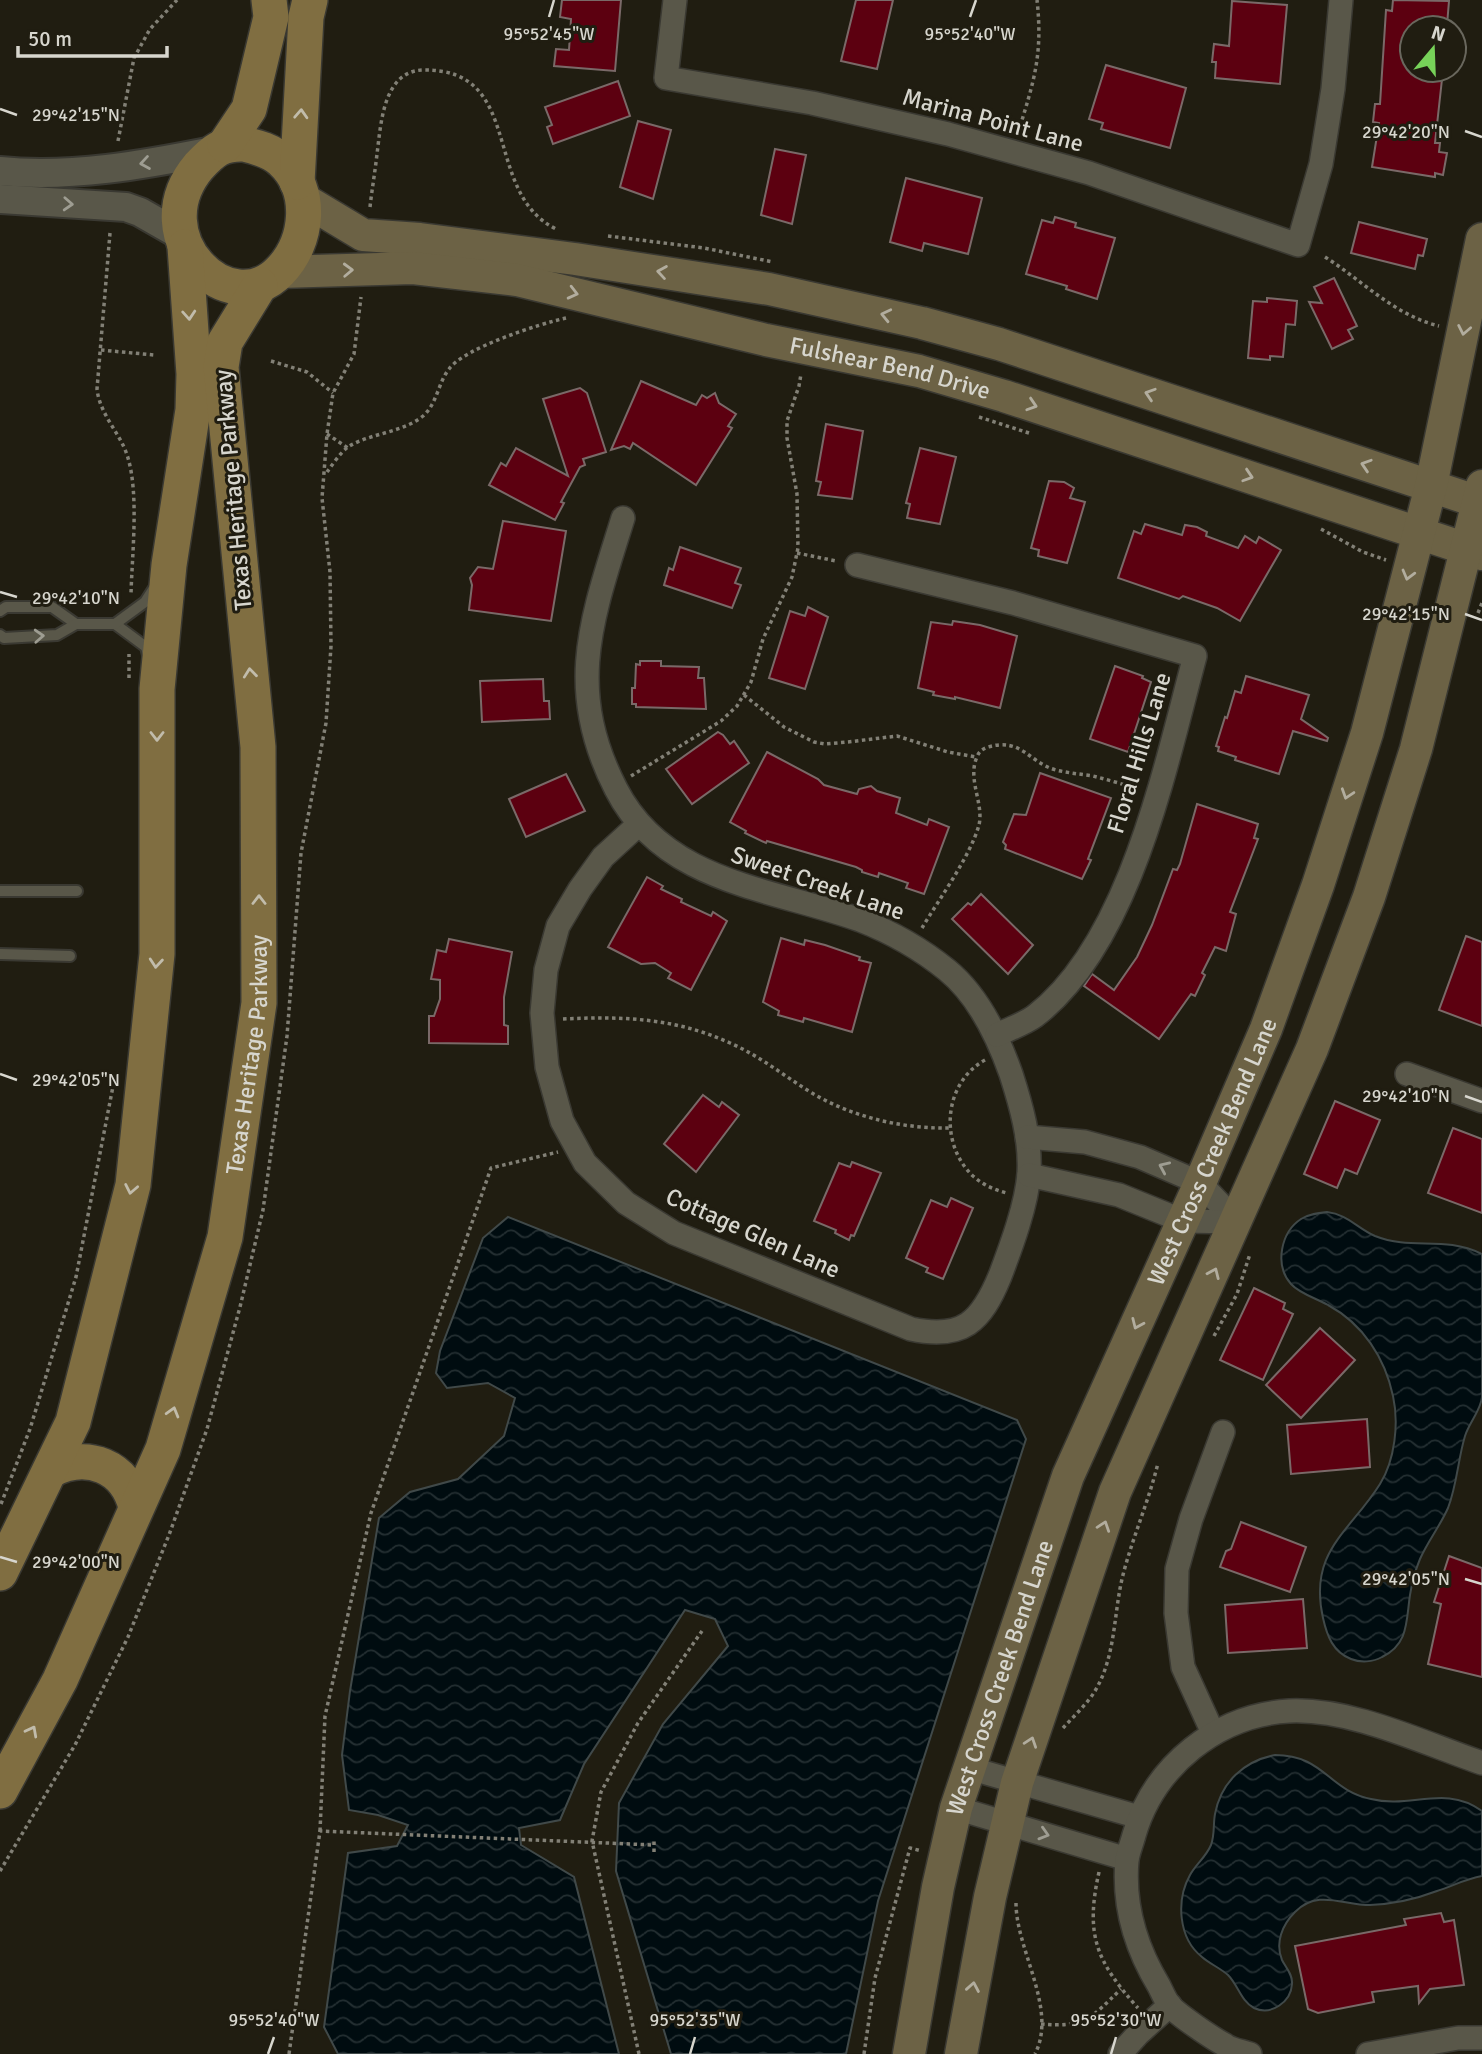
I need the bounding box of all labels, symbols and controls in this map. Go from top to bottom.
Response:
scale bar [18,14,166,58]
north arrow [1398,14,1468,84]
text: N [1428,20,1448,47]
text: 95°52'45"W [504,23,594,45]
text: 95°52'40"W [925,23,1015,45]
text: 50 m [28,26,72,52]
street label: Marina Point Lane [899,81,1087,159]
text: 29°42'15"N [32,104,120,126]
one-way arrow [293,108,308,119]
text: 29°42'20"N [1362,121,1450,143]
one-way arrow [140,156,151,171]
one-way arrow [63,196,74,211]
one-way arrow [343,262,354,277]
one-way arrow [656,265,668,280]
one-way arrow [567,285,579,299]
one-way arrow [880,308,892,323]
one-way arrow [182,310,197,321]
one-way arrow [1457,324,1472,336]
street label: Fulshear Bend Drive [787,330,994,406]
street label: Texas Heritage Parkway [208,369,258,611]
one-way arrow [1145,388,1157,402]
one-way arrow [1025,397,1037,411]
one-way arrow [1361,459,1373,473]
one-way arrow [1241,468,1254,482]
one-way arrow [1402,569,1417,581]
text: 29°42'10"N [32,587,120,609]
text: 29°42'15"N [1362,603,1450,625]
one-way arrow [34,629,45,644]
one-way arrow [243,667,258,679]
street label: Floral Hills Lane [1100,669,1178,837]
one-way arrow [149,731,165,741]
one-way arrow [1341,788,1355,800]
street label: Sweet Creek Lane [727,839,909,927]
one-way arrow [251,894,267,905]
street label: Texas Heritage Parkway [219,935,274,1176]
one-way arrow [149,958,164,969]
street label: West Cross Creek Bend Lane [1141,1014,1284,1290]
text: 29°42'05"N [32,1069,120,1091]
text: 29°42'10"N [1362,1085,1450,1107]
one-way arrow [1159,1161,1171,1175]
street label: Cottage Glen Lane [661,1181,845,1285]
one-way arrow [124,1183,139,1195]
one-way arrow [1206,1268,1220,1280]
one-way arrow [1131,1317,1145,1329]
one-way arrow [165,1406,180,1418]
one-way arrow [1095,1521,1110,1533]
street label: West Cross Creek Bend Lane [940,1536,1060,1819]
text: 29°42'00"N [32,1551,120,1573]
text: 29°42'05"N [1362,1568,1450,1590]
one-way arrow [24,1726,37,1738]
one-way arrow [1023,1736,1037,1749]
one-way arrow [1038,1825,1050,1840]
one-way arrow [965,1981,980,1993]
text: 95°52'40"W [229,2009,319,2031]
text: 95°52'35"W [650,2009,740,2031]
text: 95°52'30"W [1071,2009,1161,2031]

